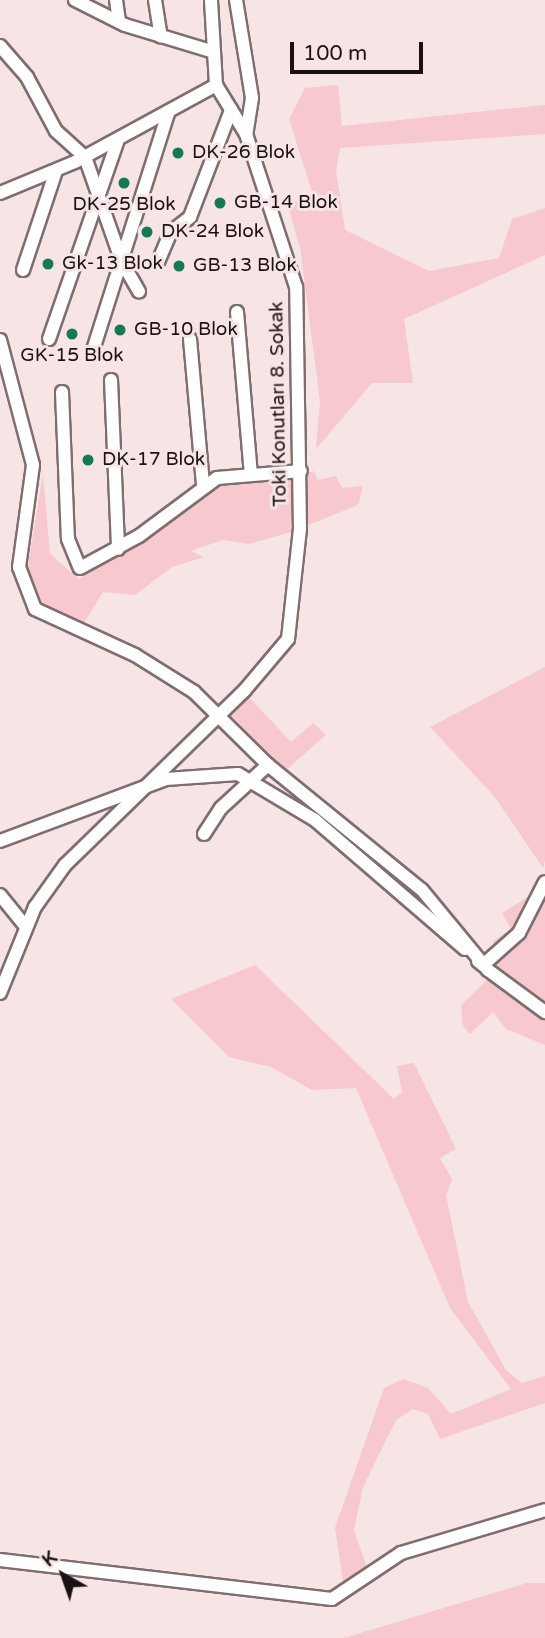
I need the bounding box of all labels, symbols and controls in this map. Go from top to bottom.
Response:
scale bar [293,28,426,72]
text: 100 m [303,41,367,66]
place label: DK-26 Blok [192,142,295,164]
marker: DK-26 Blok [170,145,186,161]
marker: DK-25 Blok [116,175,132,191]
place label: GB-14 Blok [234,192,338,214]
place label: DK-25 Blok [72,194,176,216]
marker: GB-14 Blok [212,195,228,211]
place label: DK-24 Blok [161,221,264,243]
marker: DK-24 Blok [139,224,155,240]
place label: Gk-13 Blok [62,253,163,275]
place label: GB-13 Blok [193,255,297,277]
marker: Gk-13 Blok [40,256,56,272]
marker: GB-13 Blok [171,258,187,274]
street label: Toki Konutları 8. Sokak [266,301,292,507]
place label: GB-10 Blok [134,319,238,341]
marker: GB-10 Blok [112,322,128,338]
marker: GK-15 Blok [64,326,80,342]
place label: GK-15 Blok [20,345,124,367]
place label: DK-17 Blok [102,449,205,471]
marker: DK-17 Blok [80,452,96,468]
north arrow [28,1540,98,1610]
text: K [38,1546,61,1571]

